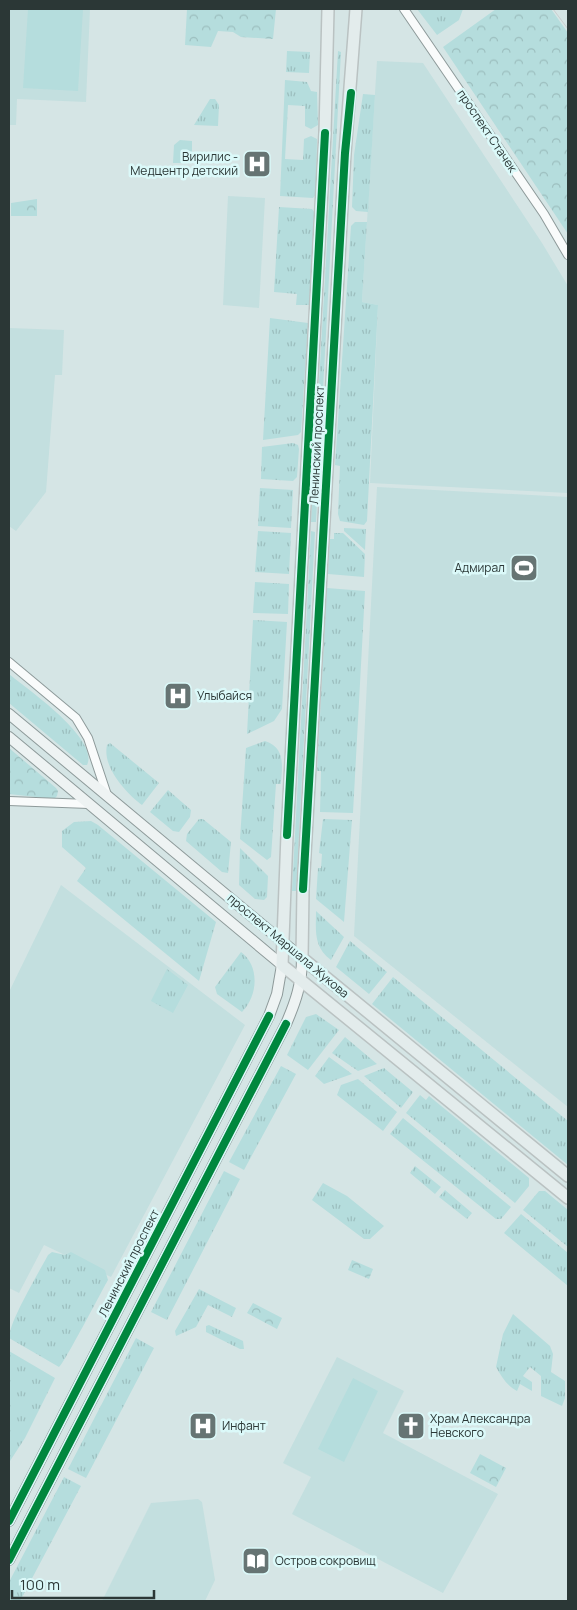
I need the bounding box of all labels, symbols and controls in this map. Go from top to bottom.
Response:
street label: проспект Стачек [453,86,522,176]
place label: Вирилис - Медцентр детский [130,148,238,179]
hospital icon: Вирилис - Медцентр детский [242,149,272,179]
street label: Ленинский проспект [305,385,328,505]
sports icon: Адмирал [509,553,539,583]
place label: Адмирал [454,559,505,576]
hospital icon: Улыбайся [163,681,193,711]
place label: Улыбайся [197,687,252,704]
street label: проспект Маршала Жукова [224,890,353,1002]
street label: Ленинский проспект [94,1206,163,1319]
place label: Храм Александра Невского [430,1410,530,1441]
hospital icon: Инфант [188,1411,218,1441]
church icon: Храм Александра Невского [396,1411,426,1441]
place label: Инфант [222,1417,266,1434]
library icon: Остров сокровищ [241,1546,271,1576]
place label: Остров сокровищ [275,1552,376,1569]
scale bar [12,1568,155,1600]
text: 100 m [20,1574,60,1595]

